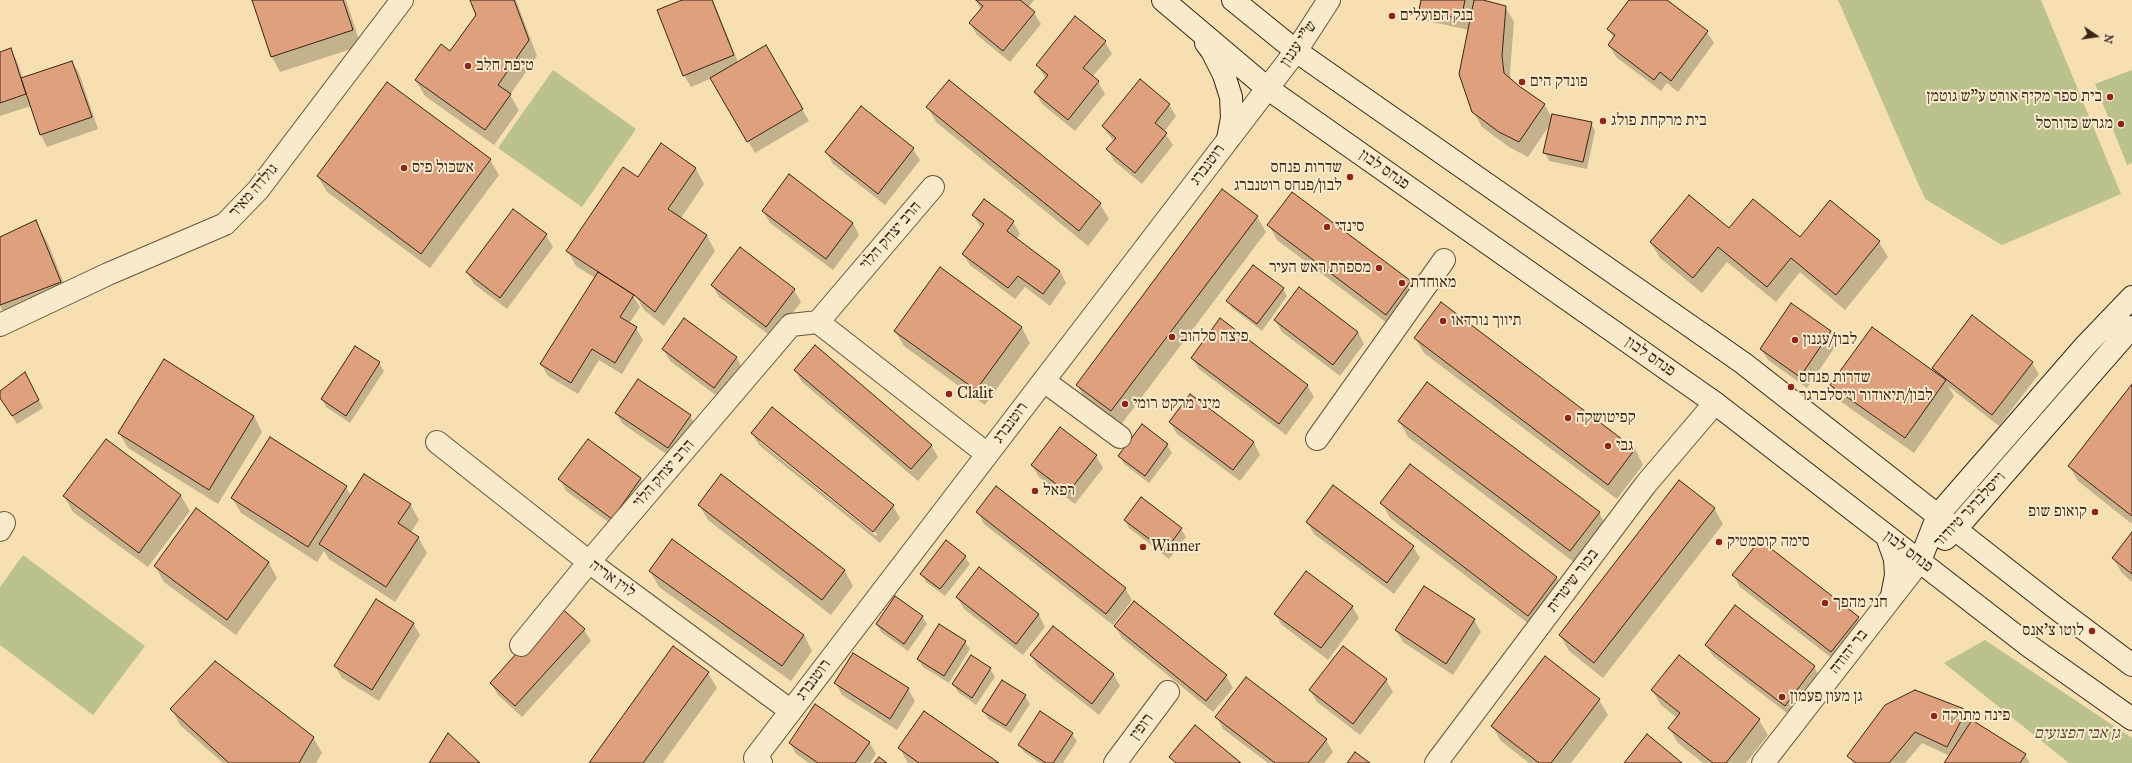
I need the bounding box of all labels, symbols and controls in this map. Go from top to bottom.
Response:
place label: בנק הפועלים [1400,6,1473,26]
marker: בנק הפועלים [1387,11,1397,21]
north arrow [2076,16,2116,56]
street label: ש"י עגנון [1276,17,1322,71]
text: N [2101,33,2116,45]
place label: טיפת חלב [476,56,534,76]
marker: טיפת חלב [463,61,473,71]
place label: פונדק הים [1530,72,1588,92]
marker: פונדק הים [1517,77,1527,87]
place label: בית ספר מקיף אורט ע"ש גוטמן [1927,87,2102,107]
marker: בית ספר מקיף אורט ע"ש גוטמן [2105,92,2115,102]
place label: בית מרקחת פולג [1611,111,1707,131]
place label: מגרש כדורסל [2035,114,2113,134]
marker: בית מרקחת פולג [1598,116,1608,126]
marker: מגרש כדורסל [2116,119,2126,129]
street label: רוטנברג [1186,141,1230,189]
street label: פנחס לבון [1355,146,1413,194]
place label: אשכול פיס [412,158,474,178]
place label: שדרות פנחס לבון/פנחס רוטנברג [1234,158,1342,196]
street label: גולדה מאיר [225,160,283,222]
marker: אשכול פיס [399,163,409,173]
marker: שדרות פנחס לבון/פנחס רוטנברג [1345,172,1355,182]
street label: הרב יצחק הלוי [856,198,926,274]
place label: סינדי [1335,217,1364,237]
marker: סינדי [1322,222,1332,232]
place label: מספרת ראש העיר [1269,258,1371,278]
marker: מספרת ראש העיר [1374,263,1384,273]
place label: מאוחדת [1410,273,1456,293]
marker: מאוחדת [1397,278,1407,288]
place label: תיווך נורדאו [1451,311,1522,331]
marker: תיווך נורדאו [1438,316,1448,326]
place label: פיצה סלהוב [1180,327,1248,347]
place label: לבון/עגנון [1803,330,1857,350]
marker: פיצה סלהוב [1167,332,1177,342]
street label: פנחס לבון [1621,333,1679,381]
marker: לבון/עגנון [1790,335,1800,345]
place label: שדרות פנחס לבון/תיאודור וייסלברגר [1799,368,1933,406]
marker: שדרות פנחס לבון/תיאודור וייסלברגר [1786,382,1796,392]
place label: Clalit [957,384,993,404]
marker: Clalit [944,389,954,399]
place label: מיני מרקט רומי [1133,394,1220,414]
street label: רוטנברג [989,399,1033,447]
marker: מיני מרקט רומי [1120,399,1130,409]
place label: קפיטושקה [1576,408,1636,428]
marker: קפיטושקה [1563,413,1573,423]
street label: הרב יצחק הלוי [629,436,699,512]
place label: גבי [1616,436,1634,456]
marker: גבי [1603,441,1613,451]
street label: וייסלברגר טיודור [1930,468,2010,552]
place label: רפאל [1043,481,1075,501]
marker: רפאל [1030,486,1040,496]
place label: קואופ שופ [2028,502,2087,522]
marker: קואופ שופ [2090,507,2100,517]
street label: פנחס לבון [1879,527,1937,577]
place label: סימה קוסמטיק [1727,532,1810,552]
place label: Winner [1151,537,1201,557]
marker: סימה קוסמטיק [1714,537,1724,547]
marker: Winner [1138,542,1148,552]
street label: בכור שיטרית [1543,546,1603,616]
street label: לוין אריה [585,556,639,602]
place label: חני מהפך [1833,593,1888,613]
marker: חני מהפך [1820,598,1830,608]
place label: לוטו צ'אנס [2022,621,2084,641]
street label: בר יהודה [1826,626,1872,678]
marker: לוטו צ'אנס [2087,626,2097,636]
street label: רוטנברג [792,656,836,704]
place label: גן מעון פעמון [1790,687,1863,707]
marker: גן מעון פעמון [1777,692,1787,702]
place label: פינה מתוקה [1942,706,2010,726]
street label: רופין [1126,710,1158,744]
marker: פינה מתוקה [1929,711,1939,721]
park label: גן אבי הפצועים [2034,724,2120,744]

